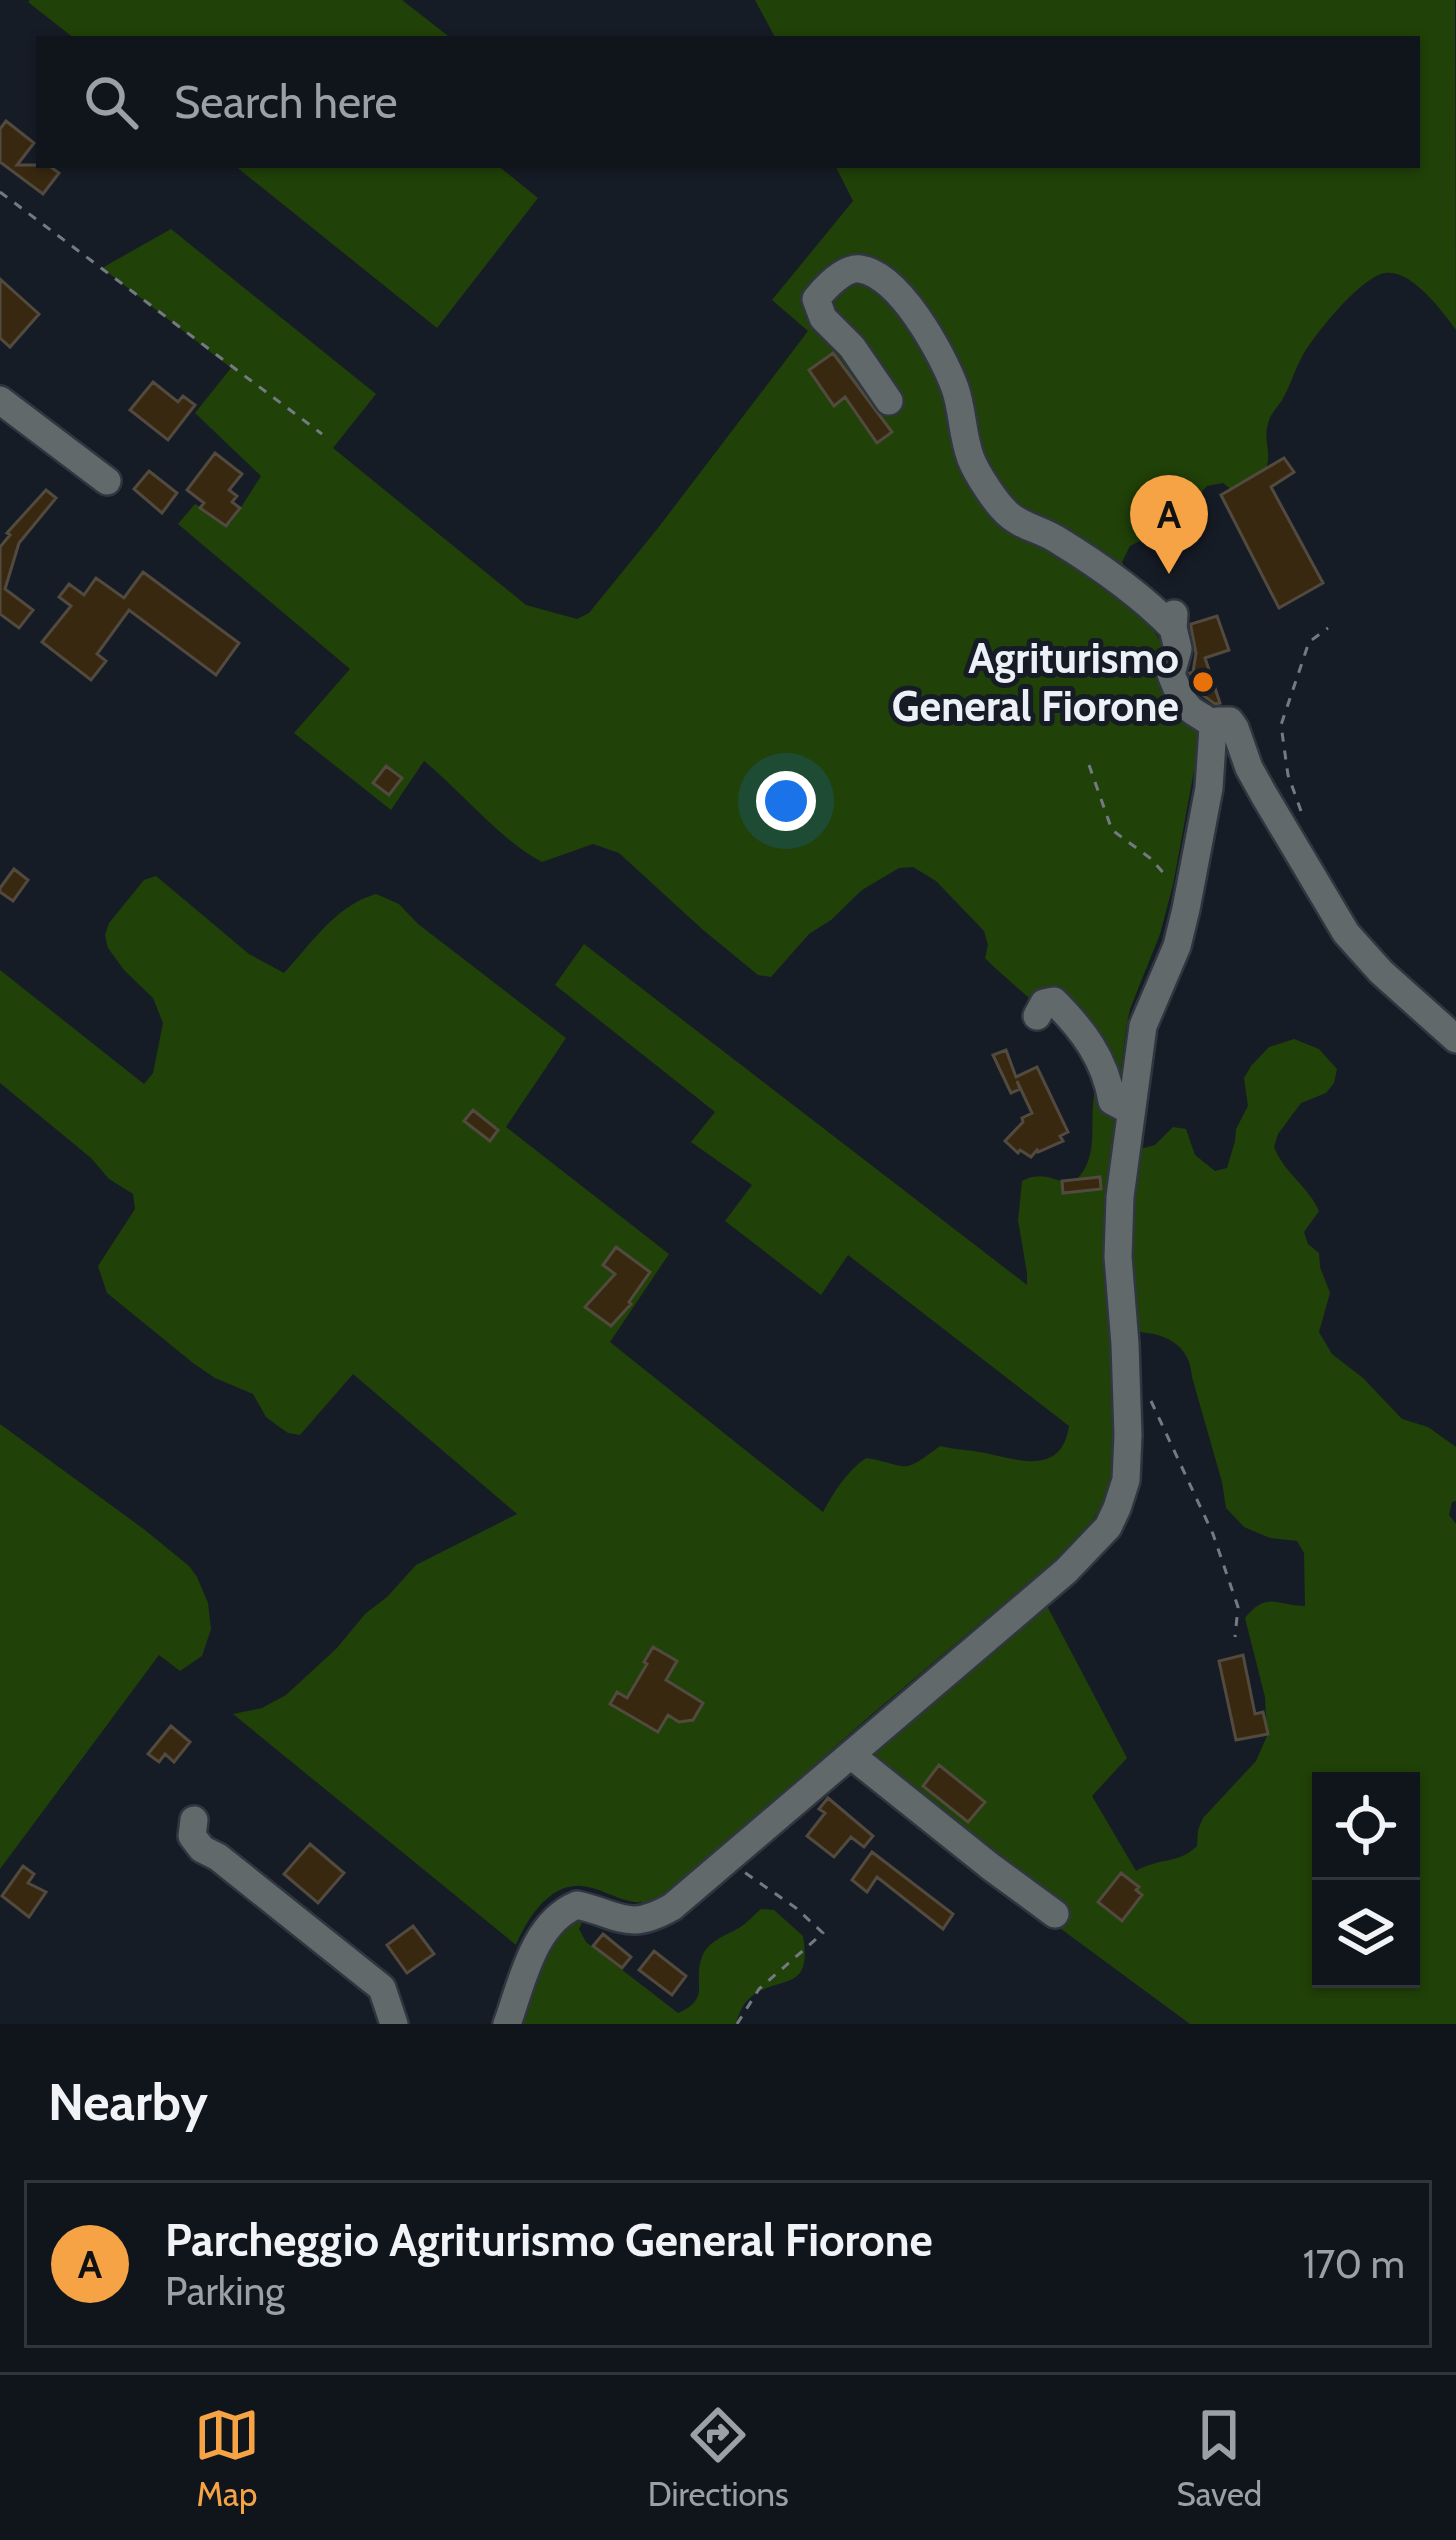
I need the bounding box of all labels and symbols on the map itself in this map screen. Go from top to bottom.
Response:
pin: A [1130,475,1208,574]
place label: Agriturismo General Fiorone [892,632,1179,732]
marker: Agriturismo General Fiorone [1190,669,1216,695]
your location [756,771,816,831]

